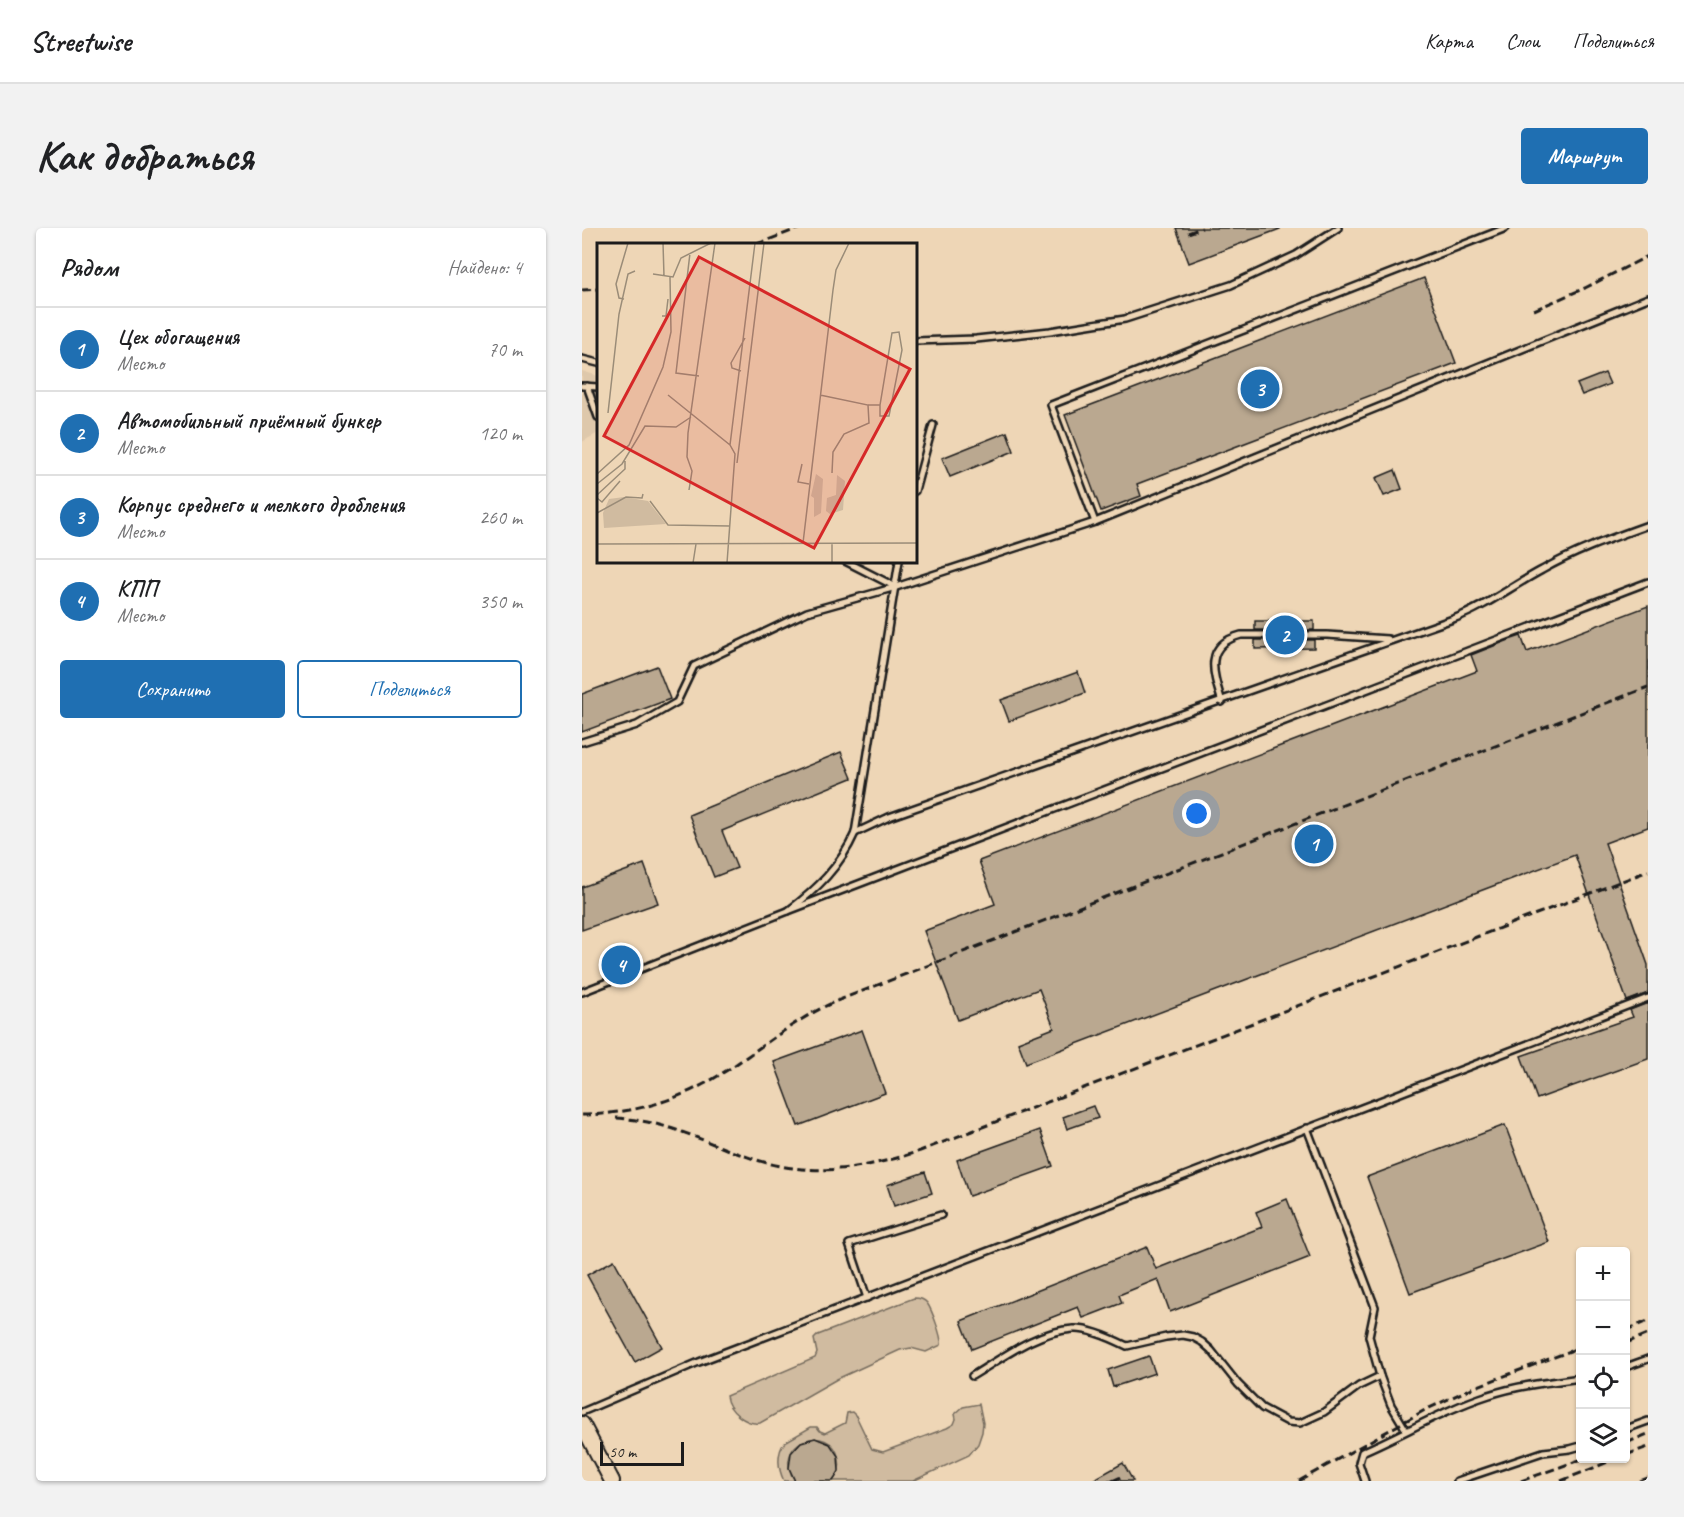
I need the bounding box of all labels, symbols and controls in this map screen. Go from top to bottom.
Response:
text: Streetwise [30,24,131,59]
text: Карта [1425,28,1473,54]
text: Слои [1506,28,1540,54]
text: Поделиться [1573,28,1654,54]
button: Маршрут [1521,128,1648,184]
text: Как добраться [36,130,253,183]
inset map [597,243,916,562]
text: Рядом [60,251,118,284]
text: Найдено: 4 [447,255,522,280]
text: Цех обогащения [117,323,239,351]
text: 1 [75,337,84,362]
text: 70 m [488,337,522,362]
text: Место [117,351,164,376]
pin: 3 [1240,366,1280,412]
text: Автомобильный приёмный бункер [117,407,380,435]
text: 2 [75,421,84,446]
text: 120 m [479,421,522,446]
text: Место [117,435,164,460]
text: Корпус среднего и мелкого дробления [117,491,404,519]
text: 3 [75,505,84,530]
text: 260 m [479,505,522,530]
text: Место [117,519,164,544]
text: КПП [117,575,157,603]
text: 4 [75,589,84,614]
text: 350 m [479,589,522,614]
text: Место [117,603,164,628]
pin: 2 [1266,612,1304,658]
button: Сохранить [60,660,285,718]
button: Поделиться [297,660,522,718]
your location [1182,799,1211,828]
pin: 1 [1294,822,1334,866]
pin: 4 [602,942,640,988]
map controls [1576,1247,1630,1463]
button: + [1576,1247,1630,1301]
button: − [1576,1301,1630,1355]
button: locate [1576,1355,1630,1409]
button: layers [1576,1409,1630,1463]
scale bar [600,1439,684,1466]
text: 50 m [609,1442,636,1462]

